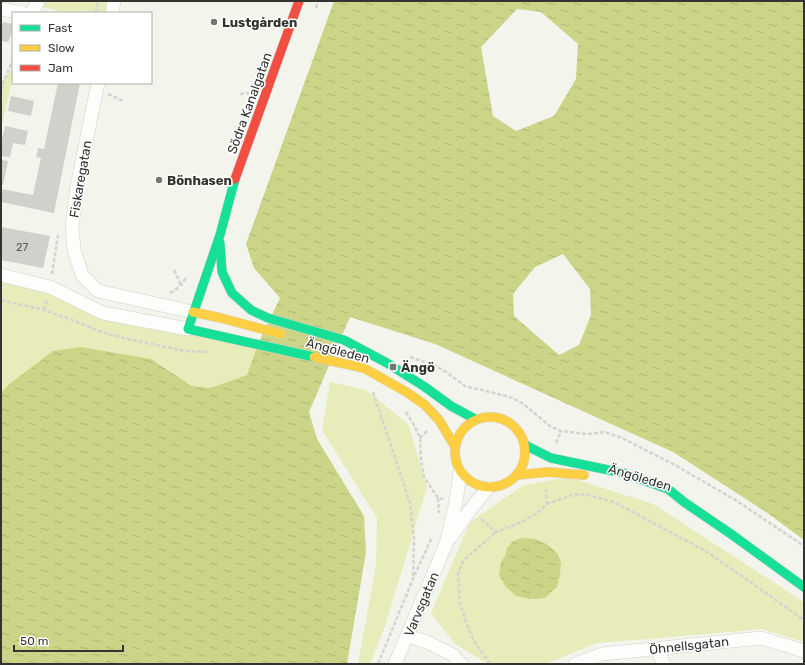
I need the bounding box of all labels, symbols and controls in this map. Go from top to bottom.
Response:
legend [12,12,152,84]
place label: Lustgården [222,15,297,30]
marker: Lustgården [209,17,219,27]
text: Fast [48,21,72,35]
text: Slow [48,41,75,55]
street label: Södra Kanalgatan [224,51,276,156]
text: Jam [48,61,73,75]
street label: Fiskaregatan [66,139,96,219]
place label: Bönhasen [167,173,232,188]
marker: Bönhasen [154,175,164,185]
house number: 27 [16,241,28,254]
street label: Ängöleden [304,335,371,367]
place label: Ängö [401,360,435,375]
marker: Ängö [388,362,398,372]
street label: Ängöleden [606,461,673,495]
street label: Varvsgatan [401,570,443,639]
scale bar [14,627,123,653]
text: 50 m [20,634,48,648]
street label: Öhnellsgatan [649,634,730,658]

